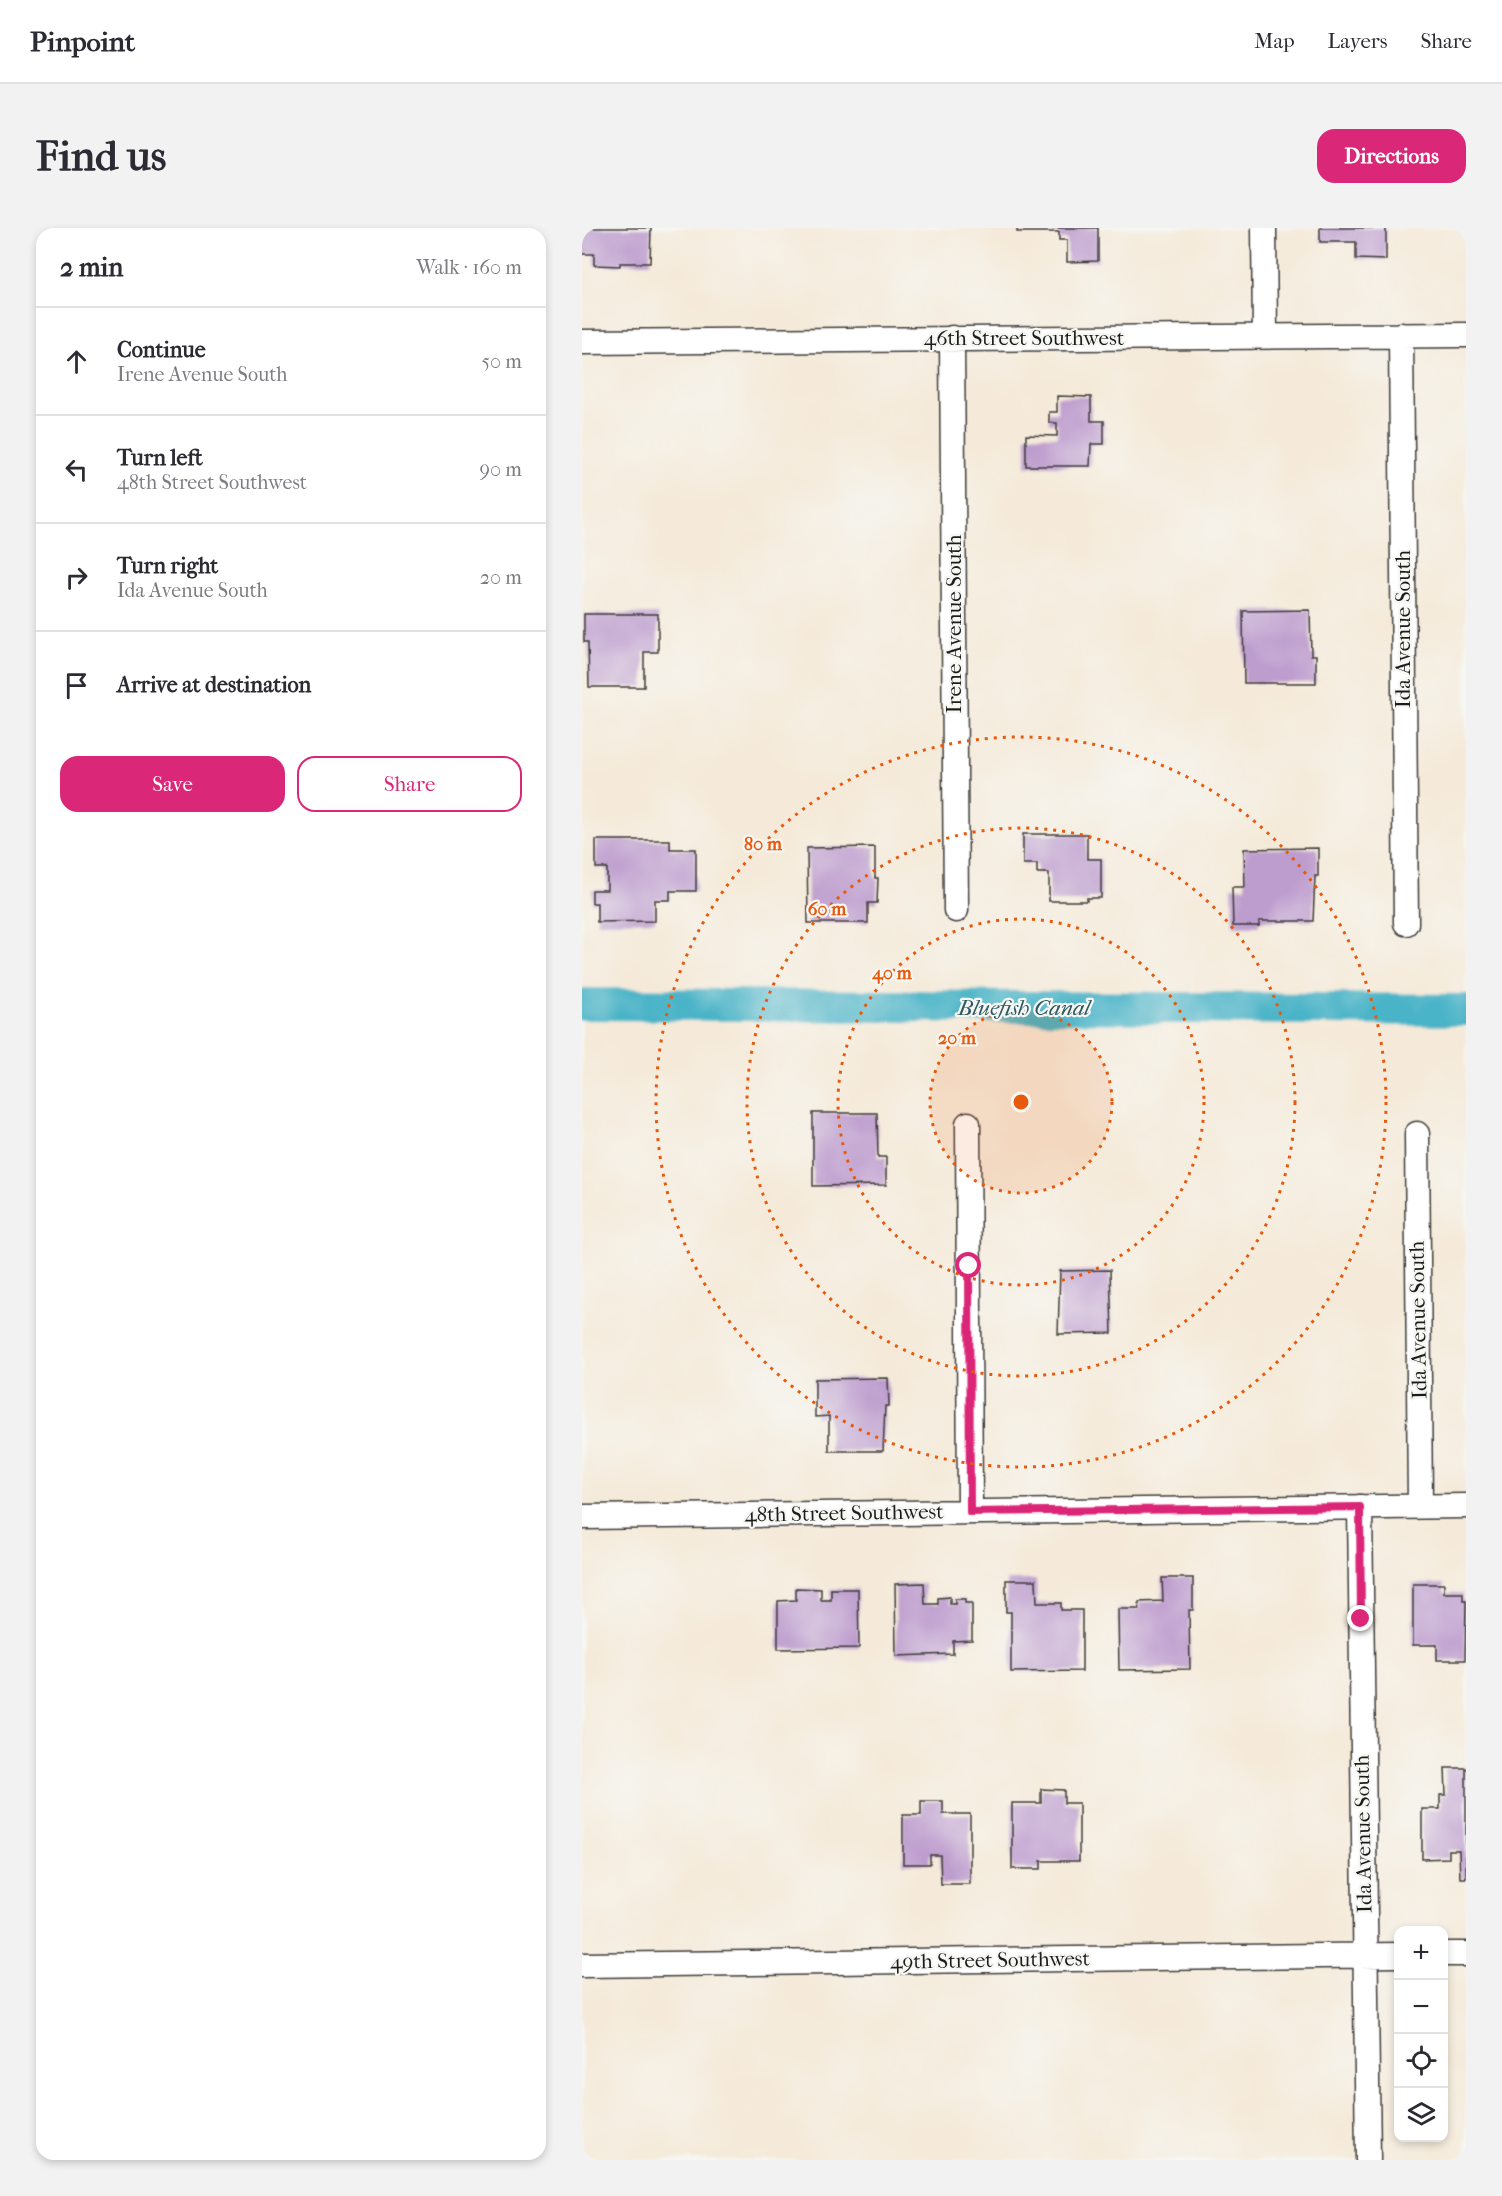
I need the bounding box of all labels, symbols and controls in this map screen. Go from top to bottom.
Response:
text: Pinpoint [30,25,135,58]
text: Map [1254,29,1295,53]
text: Layers [1328,29,1387,53]
text: Share [1420,29,1472,53]
button: Directions [1317,129,1466,183]
text: Find us [36,132,166,181]
text: 2 min [60,252,123,283]
text: Walk · 160 m [416,256,522,279]
street label: 46th Street Southwest [924,326,1125,350]
text: Continue [117,337,206,363]
icon: ahead [60,345,93,378]
text: 50 m [481,350,522,373]
text: Irene Avenue South [117,363,288,386]
text: Turn left [117,445,203,471]
icon: left [60,453,93,486]
text: 90 m [480,458,522,481]
text: 48th Street Southwest [117,471,307,494]
street label: Irene Avenue South [942,534,966,714]
street label: Ida Avenue South [1391,550,1415,708]
text: Turn right [117,553,218,579]
icon: right [60,561,93,594]
text: 20 m [480,566,522,589]
text: Ida Avenue South [117,579,268,602]
icon: arrive [60,669,93,702]
text: Arrive at destination [117,672,311,698]
button: Save [60,756,285,812]
button: Share [297,756,522,812]
text: 80 m [744,834,783,855]
text: 60 m [808,899,847,920]
text: 40 m [871,963,913,984]
water label: Bluefish Canal [957,995,1093,1021]
text: 20 m [938,1028,977,1049]
centre of rings [1011,1092,1031,1112]
street label: Ida Avenue South [1405,1240,1431,1399]
route start [955,1252,981,1278]
street label: 48th Street Southwest [744,1499,944,1527]
route end [1347,1605,1373,1631]
street label: Ida Avenue South [1350,1754,1376,1913]
map controls [1394,1926,1448,2142]
button: + [1394,1926,1448,1980]
street label: 49th Street Southwest [890,1946,1091,1974]
button: − [1394,1980,1448,2034]
button: locate [1394,2034,1448,2088]
button: layers [1394,2088,1448,2142]

